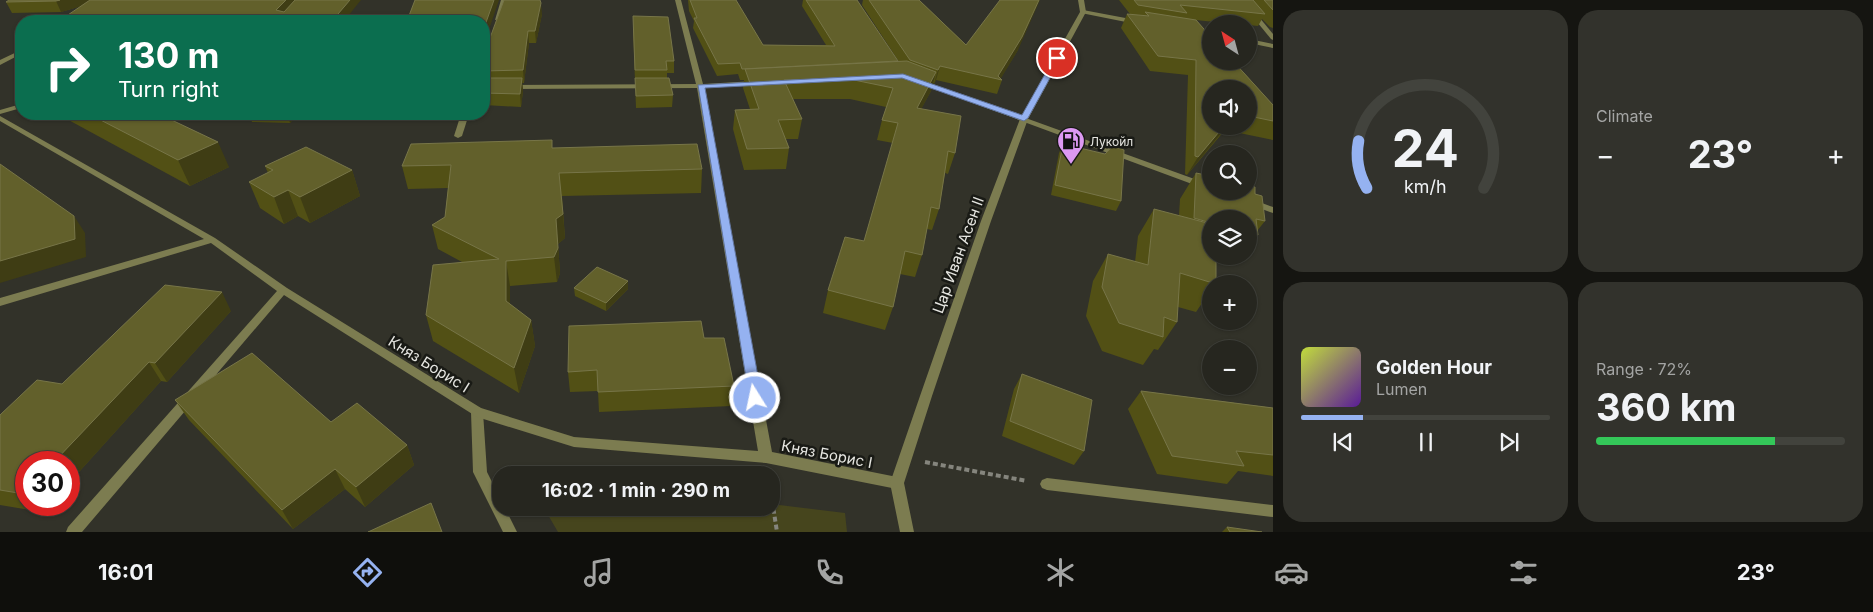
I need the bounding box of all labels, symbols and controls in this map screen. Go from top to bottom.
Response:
north arrow [1202,15,1258,70]
map controls [1202,15,1257,395]
text: 130 m [118,34,220,76]
icon: right [35,35,100,100]
pin [1036,37,1078,79]
icon: arrive [1043,44,1071,72]
text: Turn right [118,76,219,102]
button: sound [1202,80,1257,135]
text: Climate [1596,106,1653,126]
text: 24 [1392,117,1459,180]
fuel station icon: Лукойл [1056,126,1086,165]
text: 23° [1688,131,1753,177]
place label: Лукойл [1090,134,1133,149]
text: − [1596,138,1615,172]
text: + [1826,138,1845,172]
button: search [1202,145,1257,200]
text: km/h [1404,176,1447,197]
street label: Цар Иван Асен II [928,194,988,316]
button: layers [1202,210,1257,265]
button: + [1202,275,1257,330]
street label: Княз Борис I [385,331,473,397]
button: − [1202,340,1257,395]
text: Golden Hour [1376,356,1492,379]
text: Range · 72% [1596,359,1692,379]
position arrow [728,371,780,423]
text: Lumen [1376,379,1427,399]
text: 360 km [1596,384,1737,430]
icon: previous [1329,428,1357,456]
icon: pause [1412,428,1440,456]
icon: next [1495,428,1523,456]
street label: Княз Борис I [780,436,874,472]
speed limit sign: 30 [15,451,80,516]
text: 16:02 · 1 min · 290 m [542,479,730,502]
icon: directions [350,555,385,590]
icon: music [581,555,616,590]
icon: phone [812,555,847,590]
icon: climate [1043,555,1078,590]
icon: car [1274,555,1309,590]
icon: filters [1506,555,1541,590]
text: 16:01 [98,559,154,585]
text: 23° [1737,559,1775,585]

